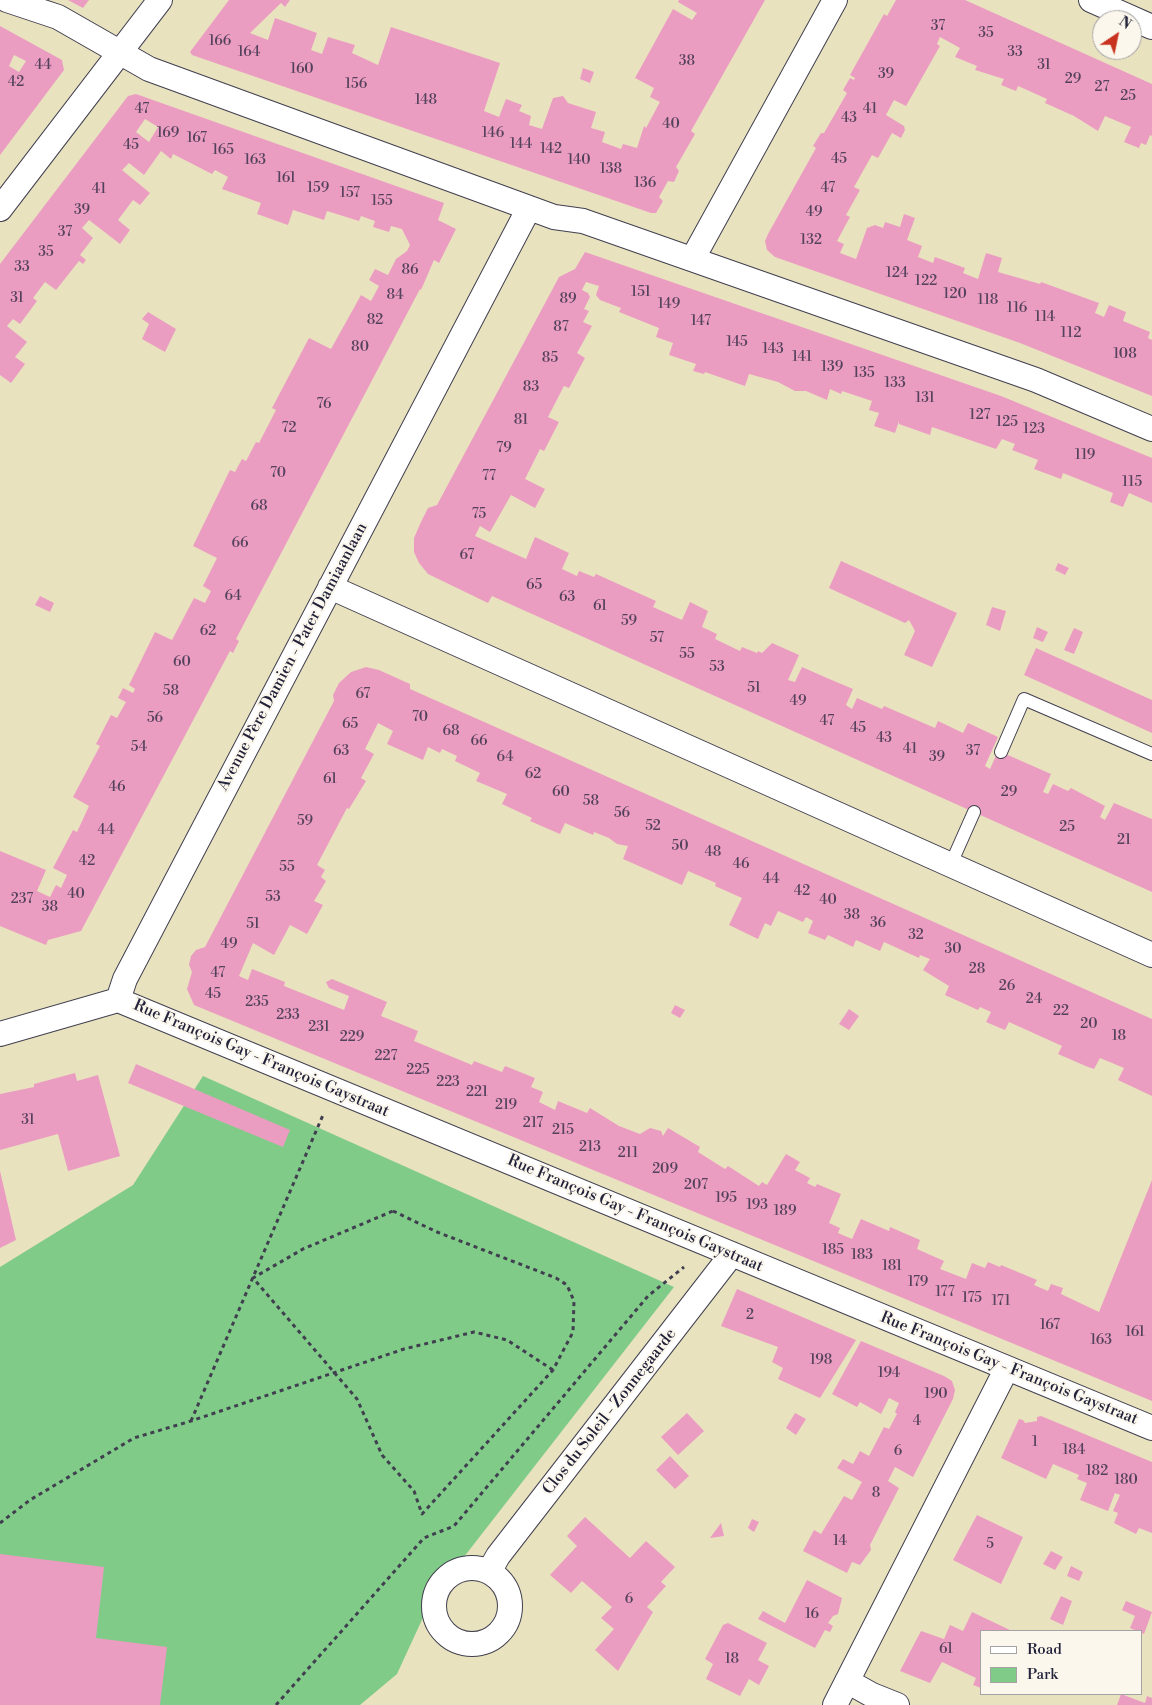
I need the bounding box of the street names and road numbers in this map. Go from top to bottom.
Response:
street label: Avenue Père Damien - Pater Damiaanlaan [214,520,372,794]
street label: Rue François Gay - François Gaystraat [130,996,392,1122]
street label: Rue François Gay - François Gaystraat [504,1151,766,1277]
street label: Rue François Gay - François Gaystraat [877,1308,1141,1430]
street label: Clos du Soleil - Zonnegaarde [539,1325,681,1499]

